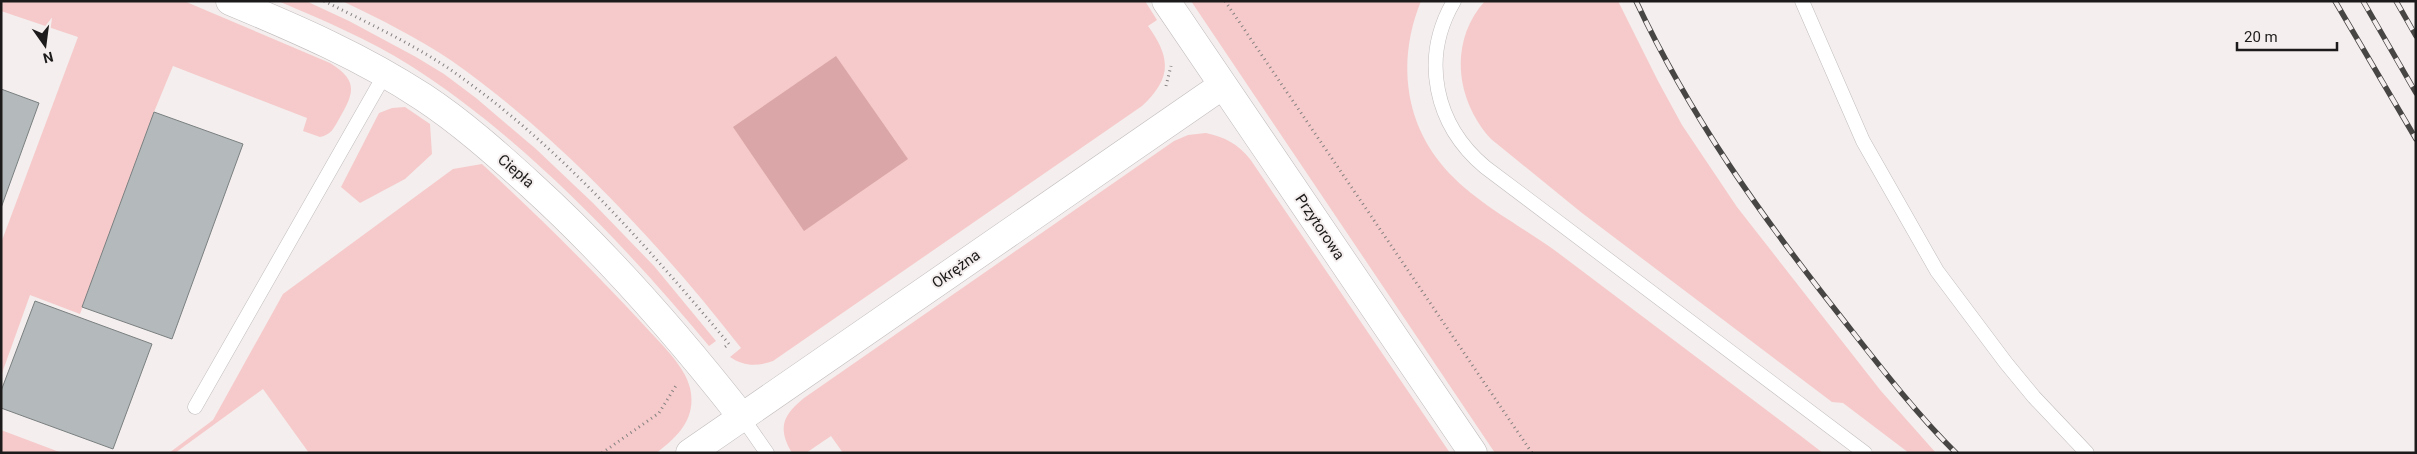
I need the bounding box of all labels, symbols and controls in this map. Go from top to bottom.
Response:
north arrow [20,20,70,70]
scale bar [2237,20,2337,52]
text: 20 m [2244,28,2278,46]
text: N [41,49,55,67]
street label: Ciepła [494,150,538,192]
street label: Przytorowa [1291,191,1349,263]
street label: Okrężna [928,246,984,292]

